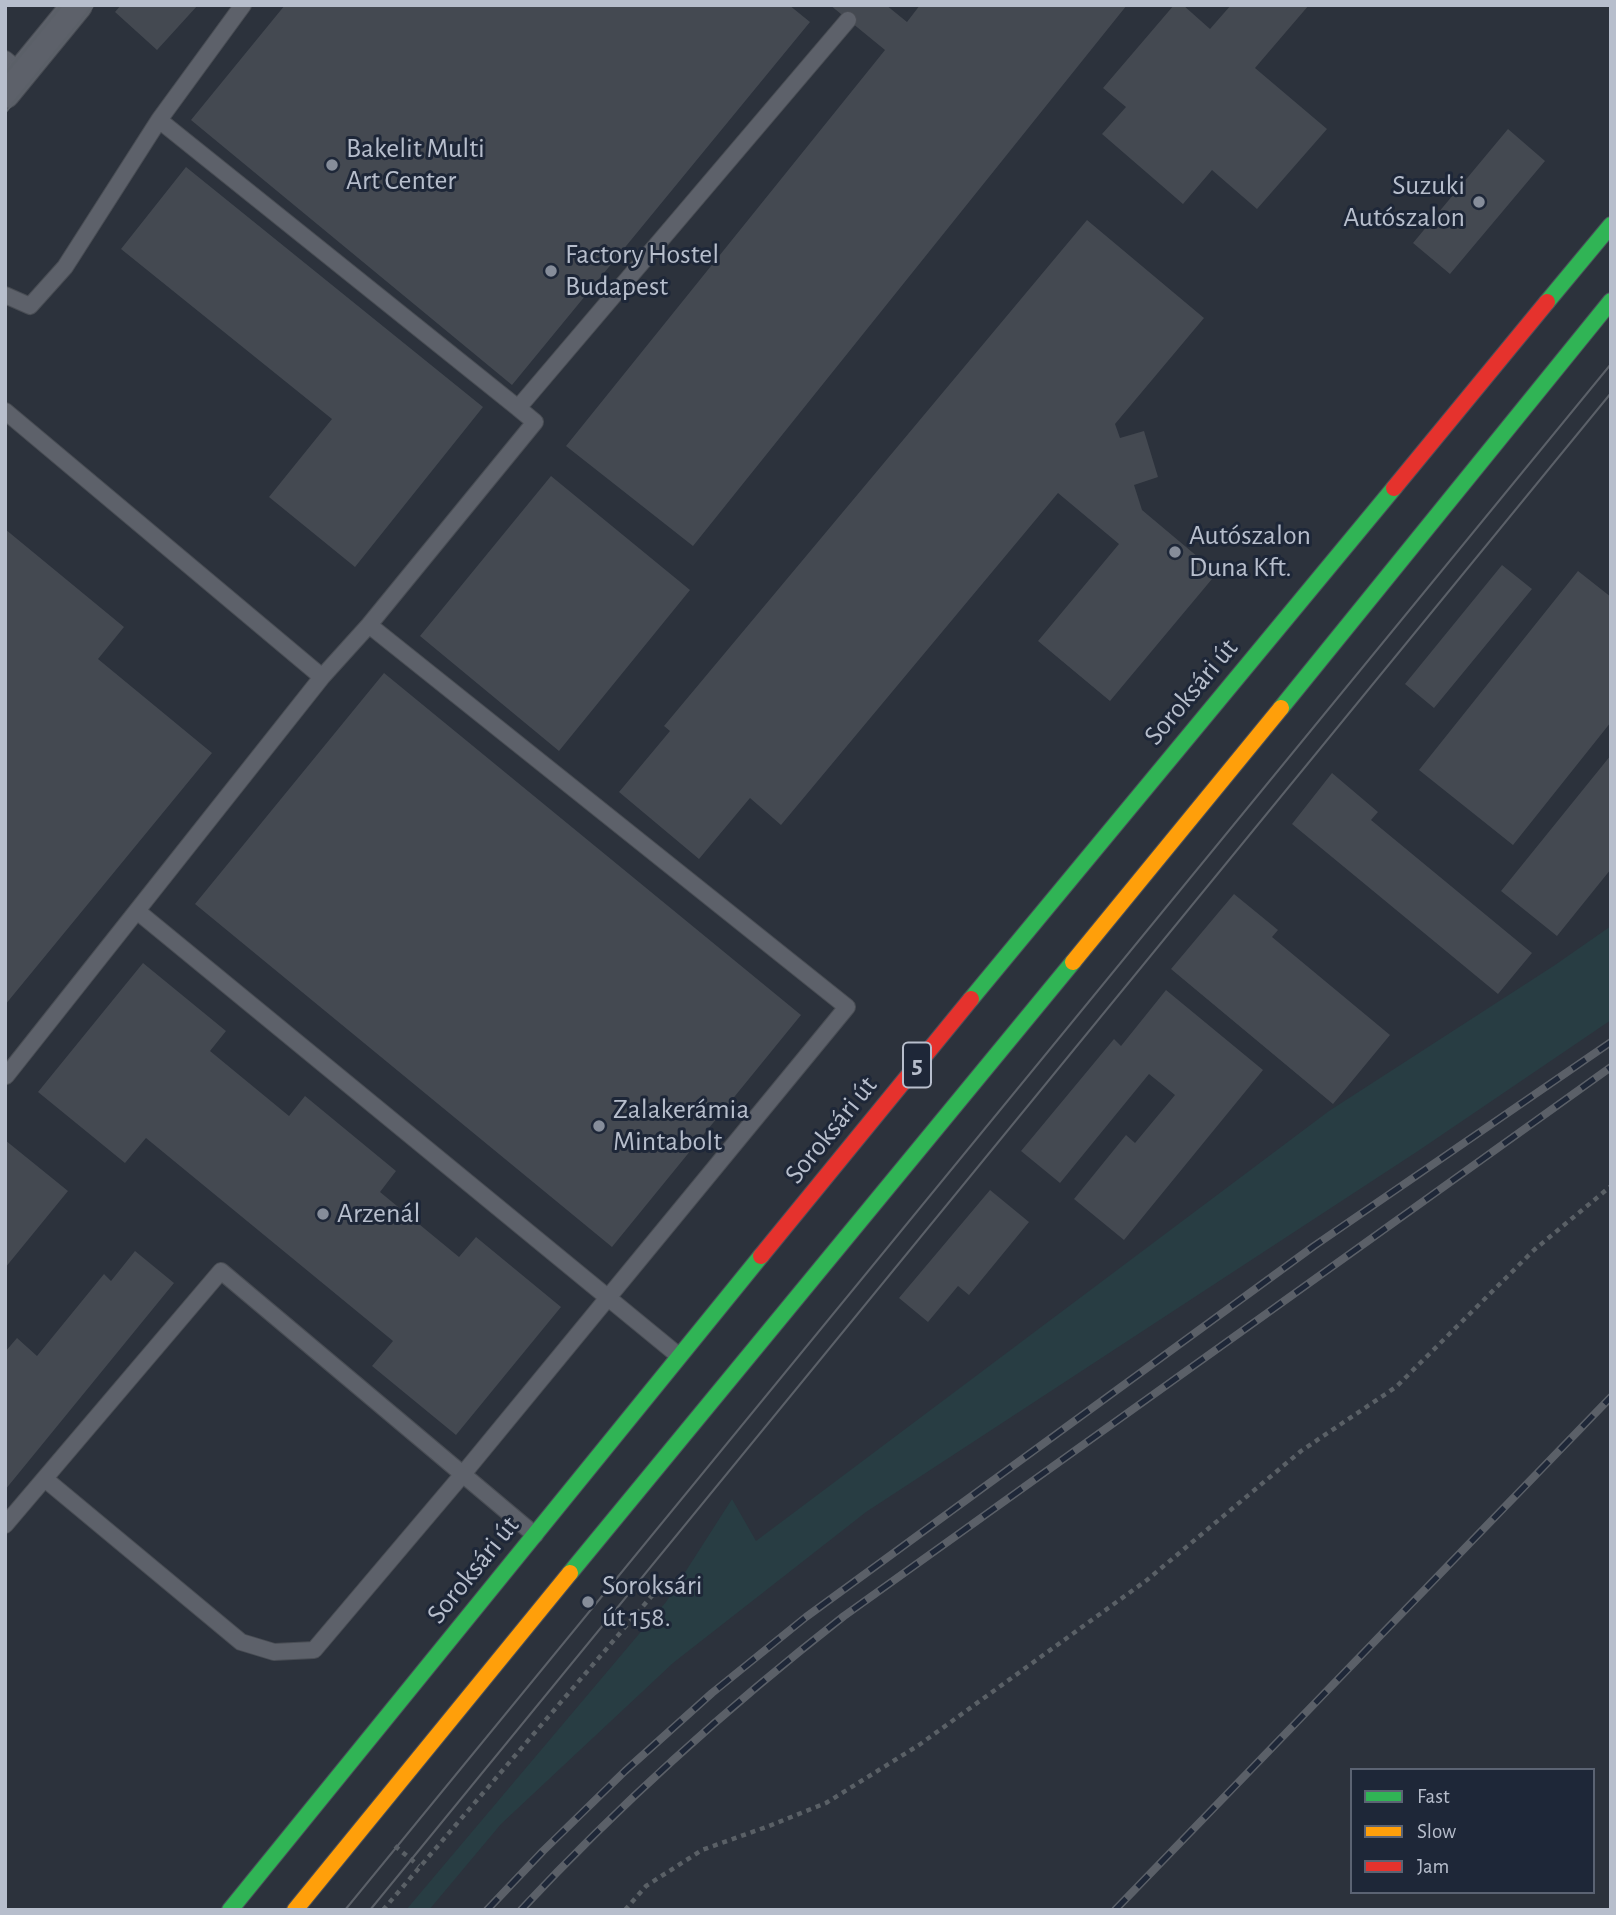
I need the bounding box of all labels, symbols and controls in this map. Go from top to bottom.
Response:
place label: Bakelit Multi Art Center [346,132,485,198]
marker: Bakelit Multi Art Center [324,157,340,173]
place label: Suzuki Autószalon [1343,169,1465,235]
marker: Suzuki Autószalon [1471,194,1487,210]
place label: Factory Hostel Budapest [565,238,719,304]
marker: Factory Hostel Budapest [543,263,559,279]
place label: Autószalon Duna Kft. [1189,519,1311,585]
marker: Autószalon Duna Kft. [1167,544,1183,560]
street label: Soroksári út [1137,632,1245,752]
road number: 5 [903,1042,931,1088]
street label: Soroksári út [778,1070,884,1190]
place label: Zalakerámia Mintabolt [613,1093,749,1159]
marker: Zalakerámia Mintabolt [591,1118,607,1134]
place label: Arzenál [337,1197,420,1231]
marker: Arzenál [315,1206,331,1222]
street label: Soroksári út [420,1510,526,1630]
place label: Soroksári út 158. [602,1569,702,1635]
marker: Soroksári út 158. [580,1594,596,1610]
legend [1350,1768,1595,1894]
text: Fast [1417,1786,1450,1807]
text: Slow [1417,1821,1456,1842]
text: Jam [1417,1856,1449,1877]

